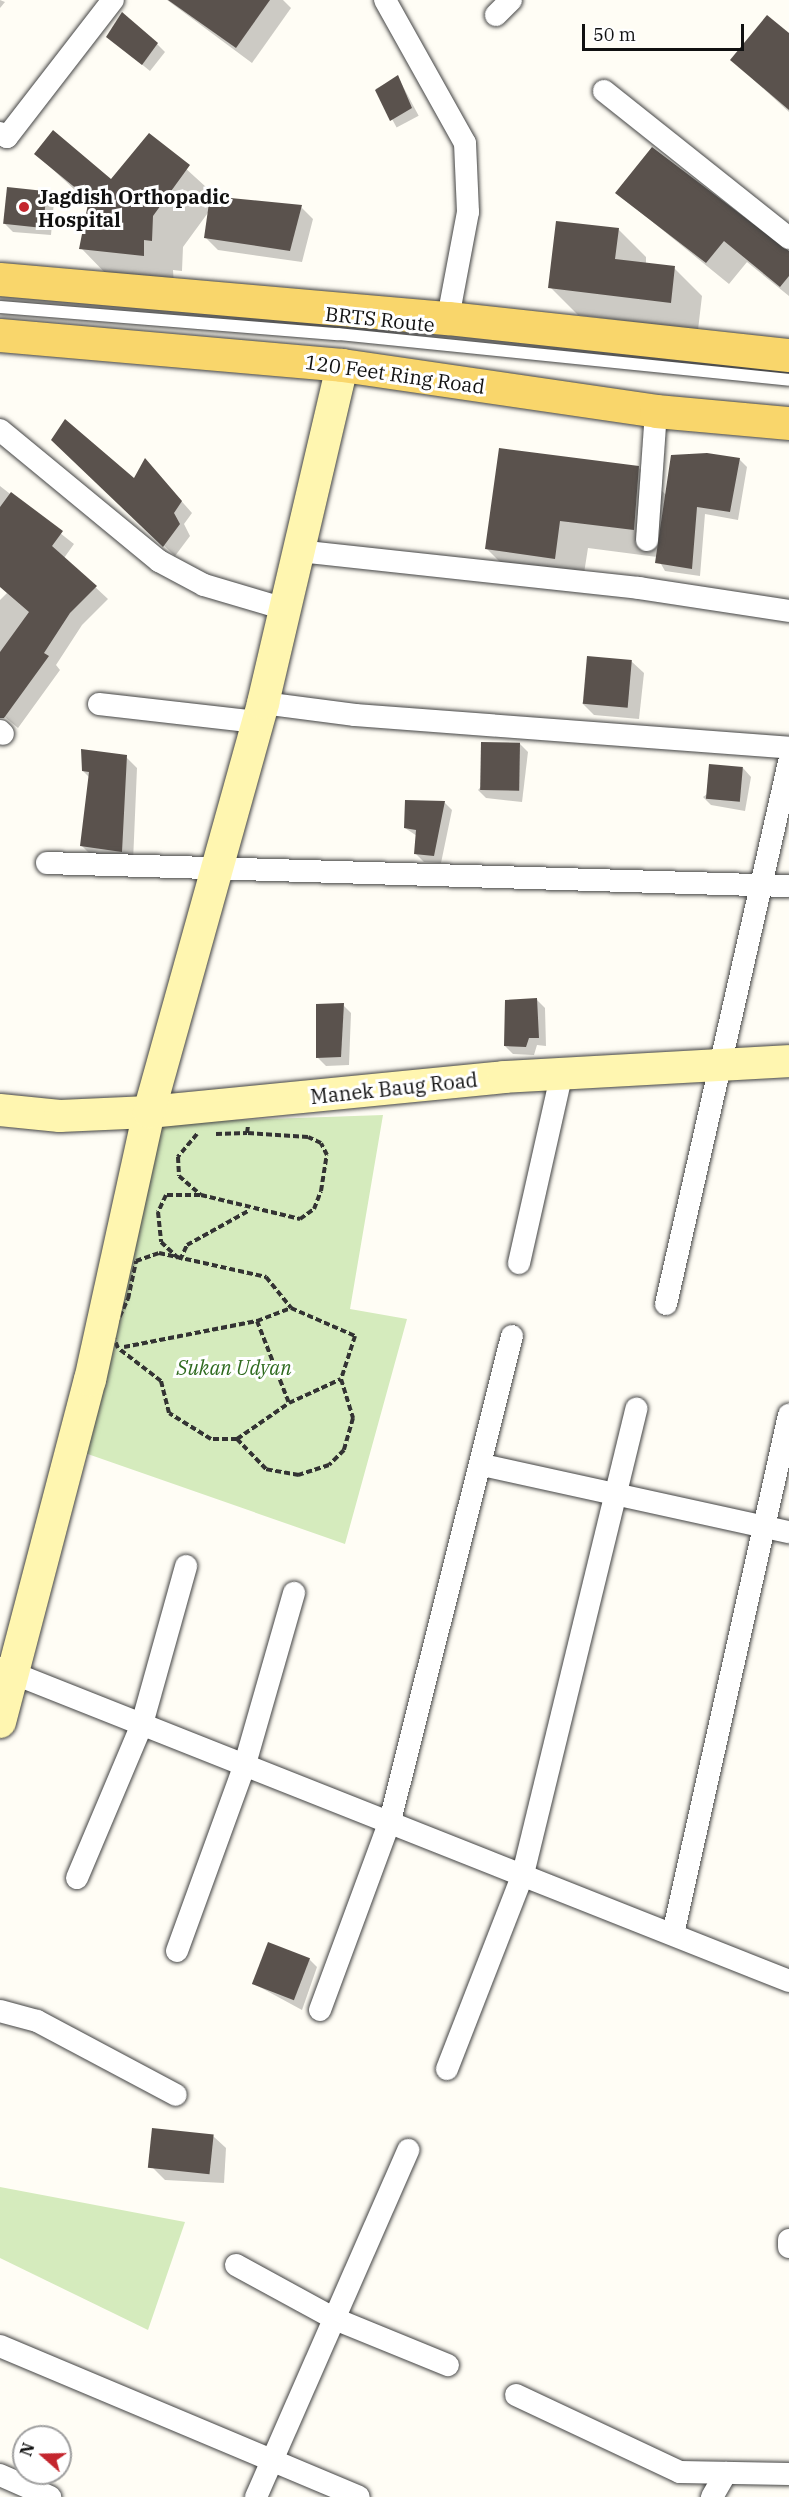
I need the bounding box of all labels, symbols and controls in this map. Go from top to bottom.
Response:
scale bar [585,12,747,50]
text: 50 m [593,23,636,46]
place label: Jagdish Orthopadic Hospital [38,184,230,231]
marker: Jagdish Orthopadic Hospital [15,198,33,216]
street label: BRTS Route [324,301,436,337]
street label: 120 Feet Ring Road [304,350,486,398]
street label: Manek Baug Road [309,1067,479,1109]
park label: Sukan Udyan [177,1355,291,1379]
north arrow [12,2425,72,2485]
text: N [15,2440,39,2459]

